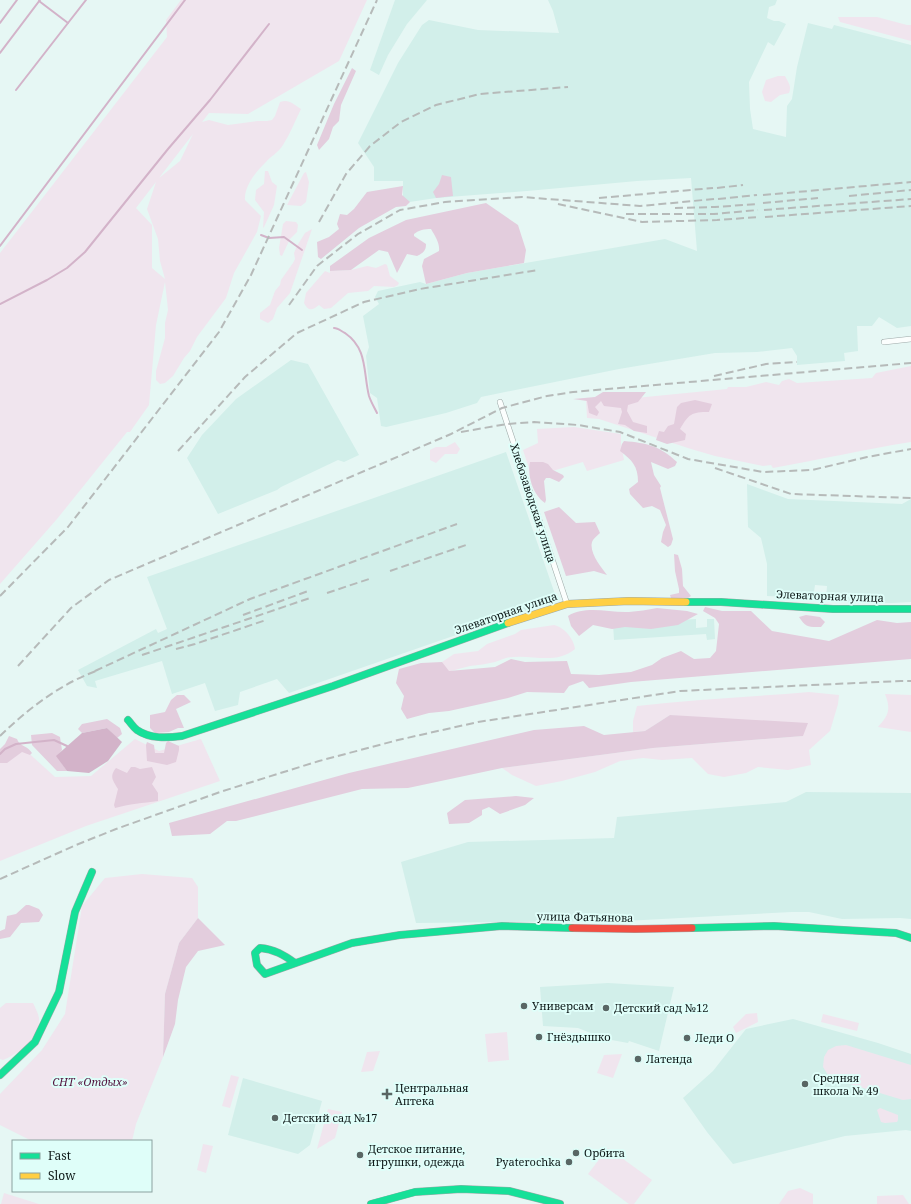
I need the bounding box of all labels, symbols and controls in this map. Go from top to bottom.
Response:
street label: Хлебозаводская улица [507,441,560,564]
street label: Элеваторная улица [776,586,884,605]
street label: Элеваторная улица [452,588,559,637]
street label: улица Фатьянова [537,908,633,925]
place label: Универсам [532,998,594,1013]
place label: Детский сад №12 [614,1000,708,1015]
marker: Универсам [519,1001,529,1011]
marker: Детский сад №12 [601,1003,611,1013]
place label: Гнёздышко [547,1029,611,1044]
place label: Леди О [695,1030,734,1045]
marker: Гнёздышко [534,1032,544,1042]
marker: Леди О [682,1033,692,1043]
place label: Латенда [646,1051,692,1066]
marker: Латенда [633,1054,643,1064]
place label: Средняя школа № 49 [813,1070,879,1098]
park label: СНТ «Отдых» [52,1074,128,1089]
marker: Средняя школа № 49 [800,1079,810,1089]
place label: Центральная Аптека [395,1080,469,1108]
marker: Центральная Аптека [382,1089,392,1099]
place label: Детский сад №17 [283,1110,377,1125]
marker: Детский сад №17 [270,1113,280,1123]
legend [12,1140,152,1192]
place label: Детское питание, игрушки, одежда [368,1141,465,1169]
place label: Орбита [584,1145,625,1160]
text: Fast [48,1147,71,1164]
marker: Орбита [571,1148,581,1158]
marker: Детское питание, игрушки, одежда [355,1150,365,1160]
place label: Pyaterochka [496,1154,561,1169]
marker: Pyaterochka [564,1157,574,1167]
text: Slow [48,1167,76,1184]

